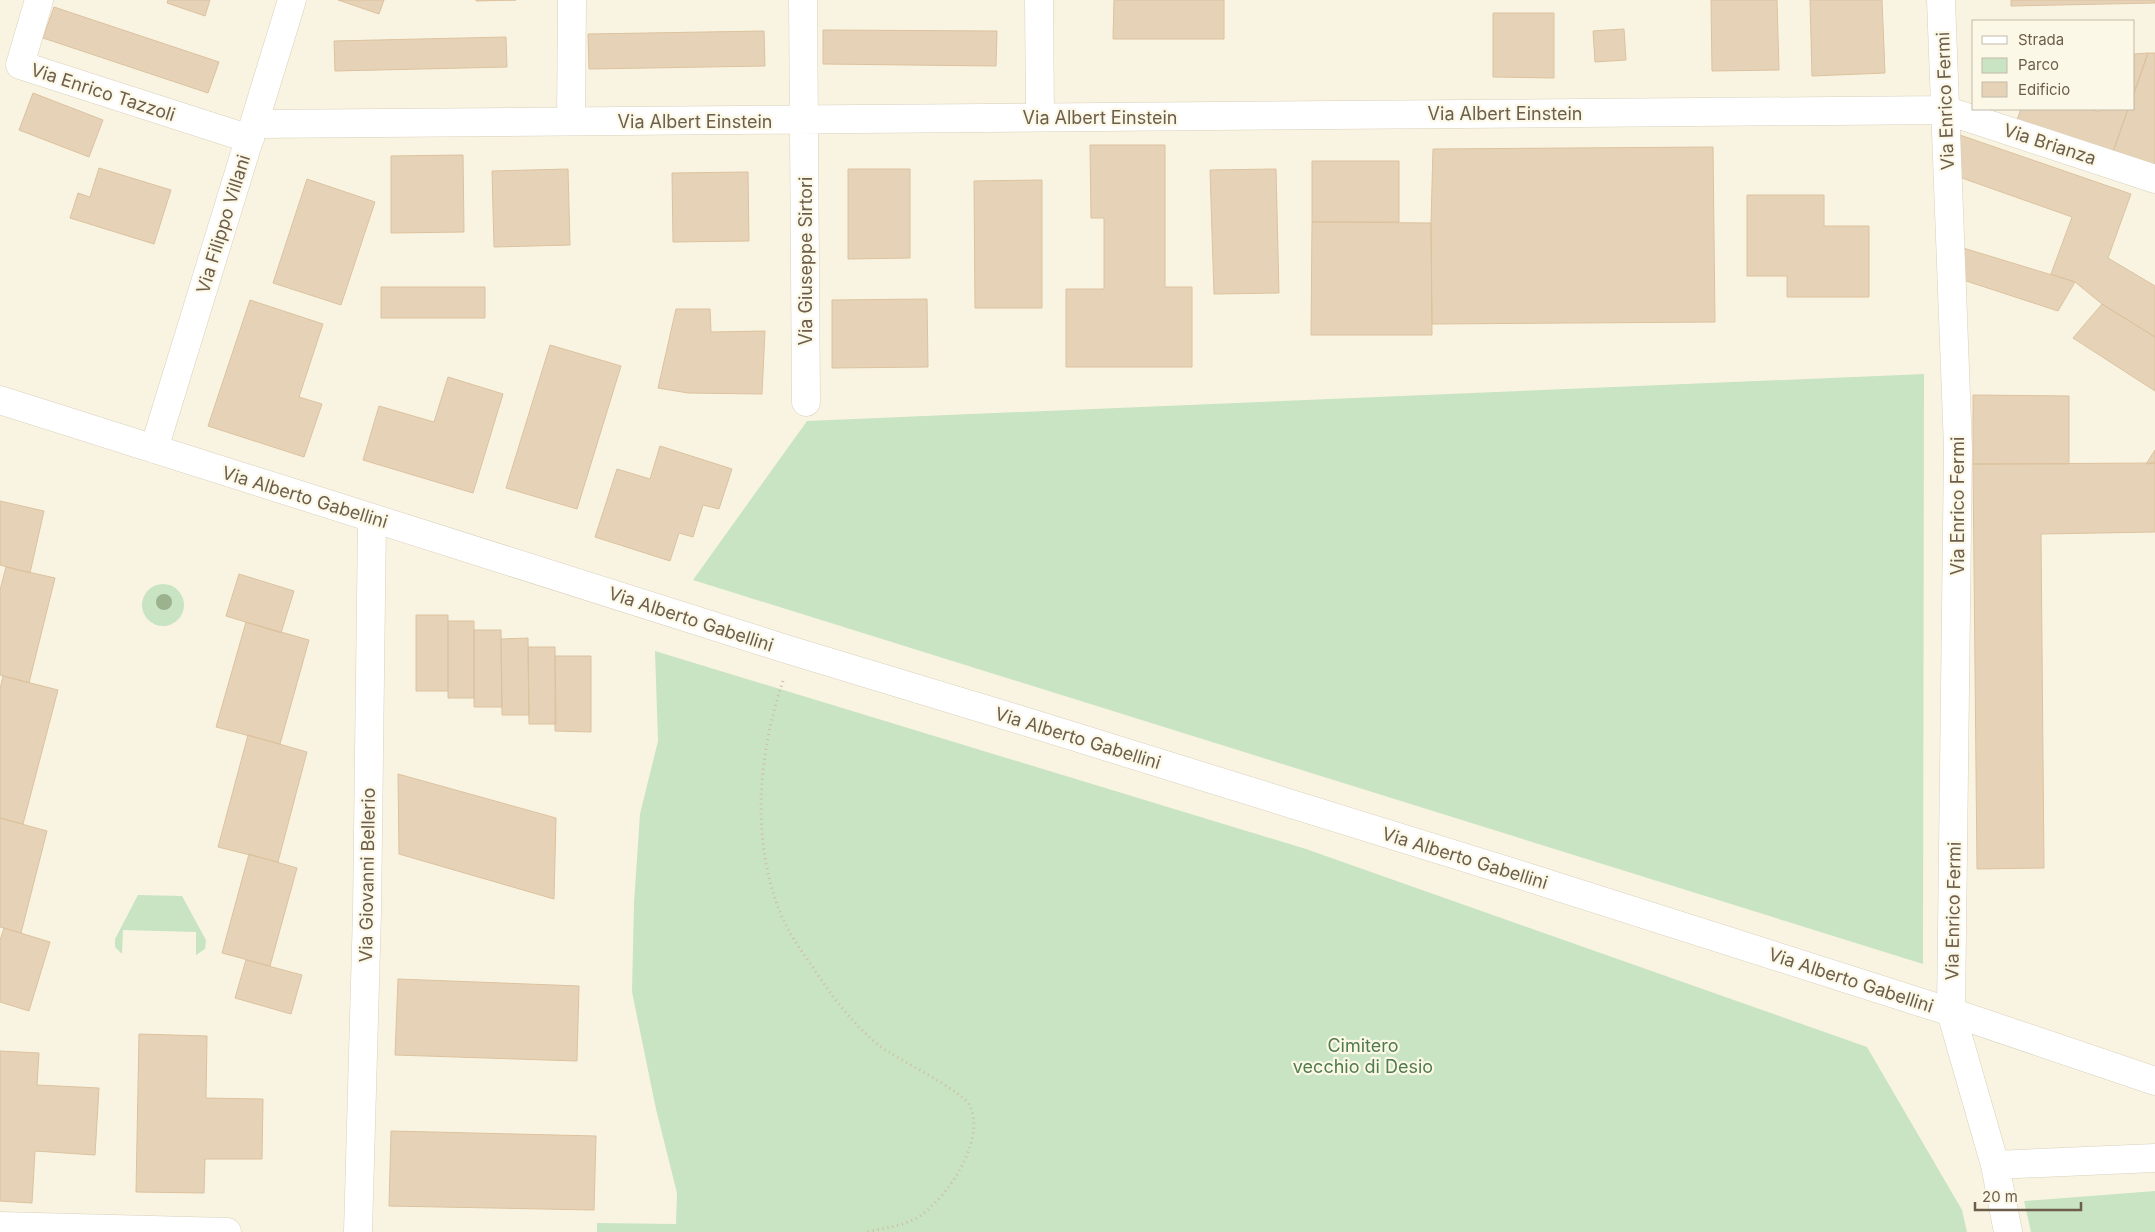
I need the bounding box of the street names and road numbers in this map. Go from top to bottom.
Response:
street label: Via Enrico Fermi [1932,31,1958,171]
street label: Via Enrico Tazzoli [28,59,178,125]
street label: Via Albert Einstein [1428,103,1582,124]
street label: Via Albert Einstein [1023,107,1177,128]
street label: Via Albert Einstein [618,111,772,132]
street label: Via Brianza [2001,119,2099,169]
street label: Via Filippo Villani [192,152,254,296]
street label: Via Giuseppe Sirtori [795,177,816,345]
street label: Via Enrico Fermi [1947,437,1968,575]
street label: Via Alberto Gabellini [220,462,390,532]
street label: Via Alberto Gabellini [606,582,776,656]
street label: Via Alberto Gabellini [993,703,1163,773]
street label: Via Giovanni Bellerio [355,787,379,963]
street label: Via Alberto Gabellini [1380,823,1550,893]
street label: Via Enrico Fermi [1941,842,1965,980]
street label: Via Alberto Gabellini [1766,943,1936,1017]

